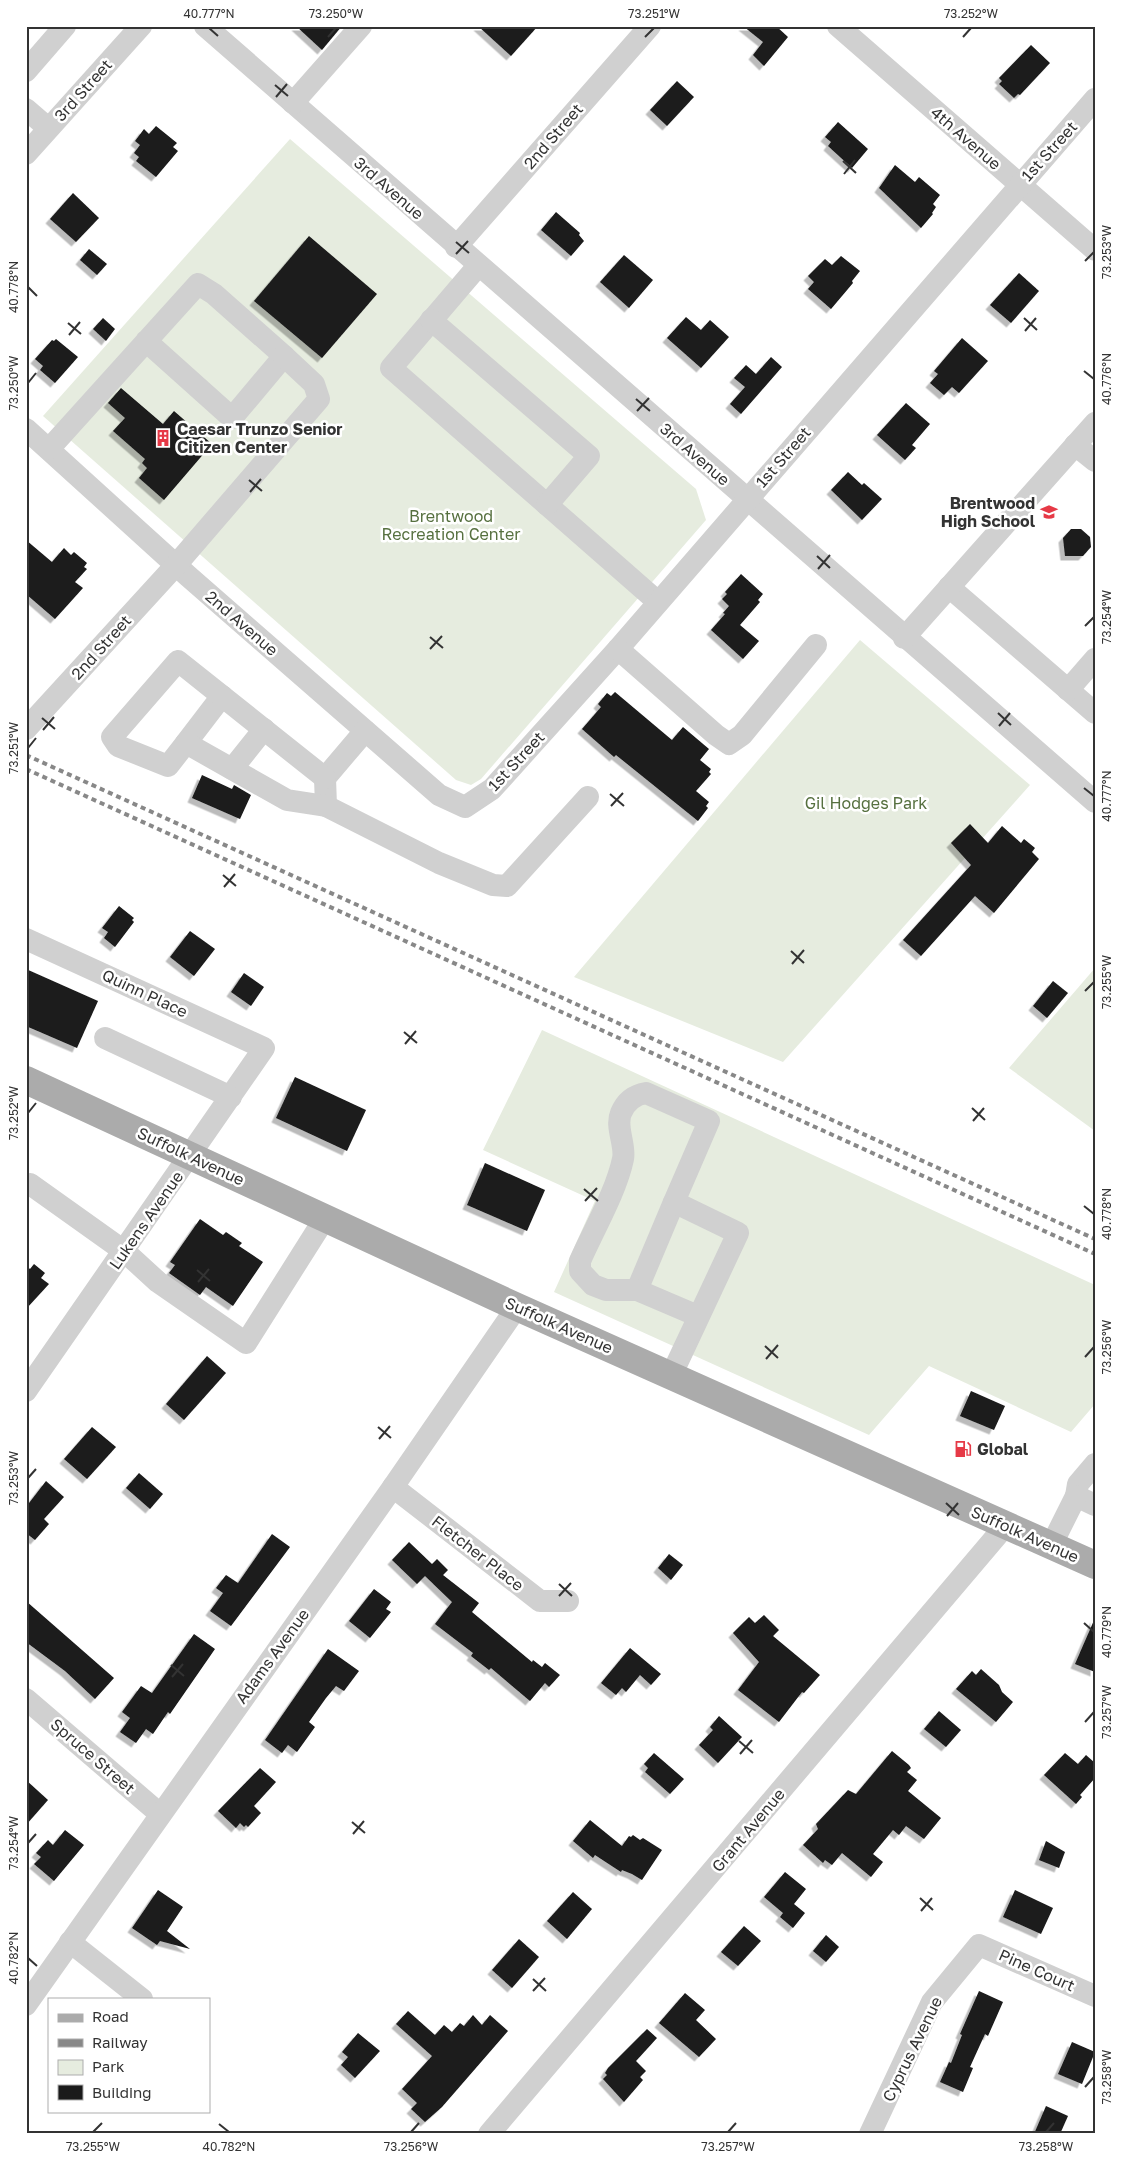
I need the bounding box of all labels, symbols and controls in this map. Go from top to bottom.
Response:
text: 40.777°N [183,6,235,21]
text: 73.250°W [309,6,364,21]
text: 73.251°W [628,6,680,21]
text: 73.252°W [944,6,999,21]
street label: 3rd Street [50,55,116,125]
street label: 2nd Street [519,99,587,173]
street label: 4th Avenue [927,102,1005,174]
street label: 1st Street [1017,117,1081,185]
street label: 3rd Avenue [350,152,428,224]
text: 73.253°W [1099,224,1114,279]
text: 40.778°N [6,261,21,313]
text: 40.776°N [1099,353,1114,405]
text: 73.250°W [6,355,21,410]
street label: 3rd Avenue [656,418,734,490]
place label: Caesar Trunzo Senior Citizen Center [177,419,343,457]
street label: 1st Street [751,423,815,491]
building icon: Caesar Trunzo Senior Citizen Center [153,428,173,448]
place label: Brentwood High School [941,493,1036,531]
school or university icon: Brentwood High School [1039,502,1059,522]
park label: Brentwood Recreation Center [382,506,520,544]
street label: 2nd Avenue [202,586,282,660]
text: 73.254°W [1099,590,1114,644]
street label: 2nd Street [67,610,135,684]
text: 73.251°W [6,722,21,774]
street label: 1st Street [483,727,549,795]
text: 40.777°N [1099,770,1114,822]
park label: Gil Hodges Park [805,793,927,813]
text: 73.255°W [1099,954,1114,1009]
street label: Quinn Place [99,964,191,1022]
text: 73.252°W [6,1085,21,1140]
street label: Suffolk Avenue [134,1122,248,1190]
street label: Lukens Avenue [105,1167,187,1273]
text: 40.778°N [1099,1188,1114,1240]
street label: Suffolk Avenue [502,1292,616,1358]
text: 73.256°W [1099,1319,1114,1374]
fuel station icon: Global [953,1439,973,1459]
place label: Global [977,1439,1029,1459]
text: 73.253°W [6,1450,21,1505]
street label: Suffolk Avenue [968,1501,1082,1567]
street label: Fletcher Place [428,1511,528,1595]
street label: Adams Avenue [231,1605,313,1707]
text: 40.779°N [1099,1606,1114,1658]
text: 73.257°W [1099,1685,1114,1739]
street label: Spruce Street [47,1714,139,1798]
street label: Grant Avenue [707,1784,789,1876]
text: 73.254°W [6,1816,21,1870]
text: 40.782°N [6,1932,21,1984]
street label: Pine Court [996,1944,1078,1996]
street label: Cyprus Avenue [878,1993,946,2105]
legend [48,1998,210,2112]
text: Road [92,2007,129,2025]
text: Railway [92,2033,148,2051]
text: 73.258°W [1099,2049,1114,2104]
text: Park [92,2057,125,2075]
text: Building [92,2083,152,2101]
text: 73.255°W [66,2139,121,2154]
text: 40.782°N [203,2139,255,2154]
text: 73.256°W [384,2139,439,2154]
text: 73.257°W [701,2139,755,2154]
text: 73.258°W [1019,2139,1074,2154]

